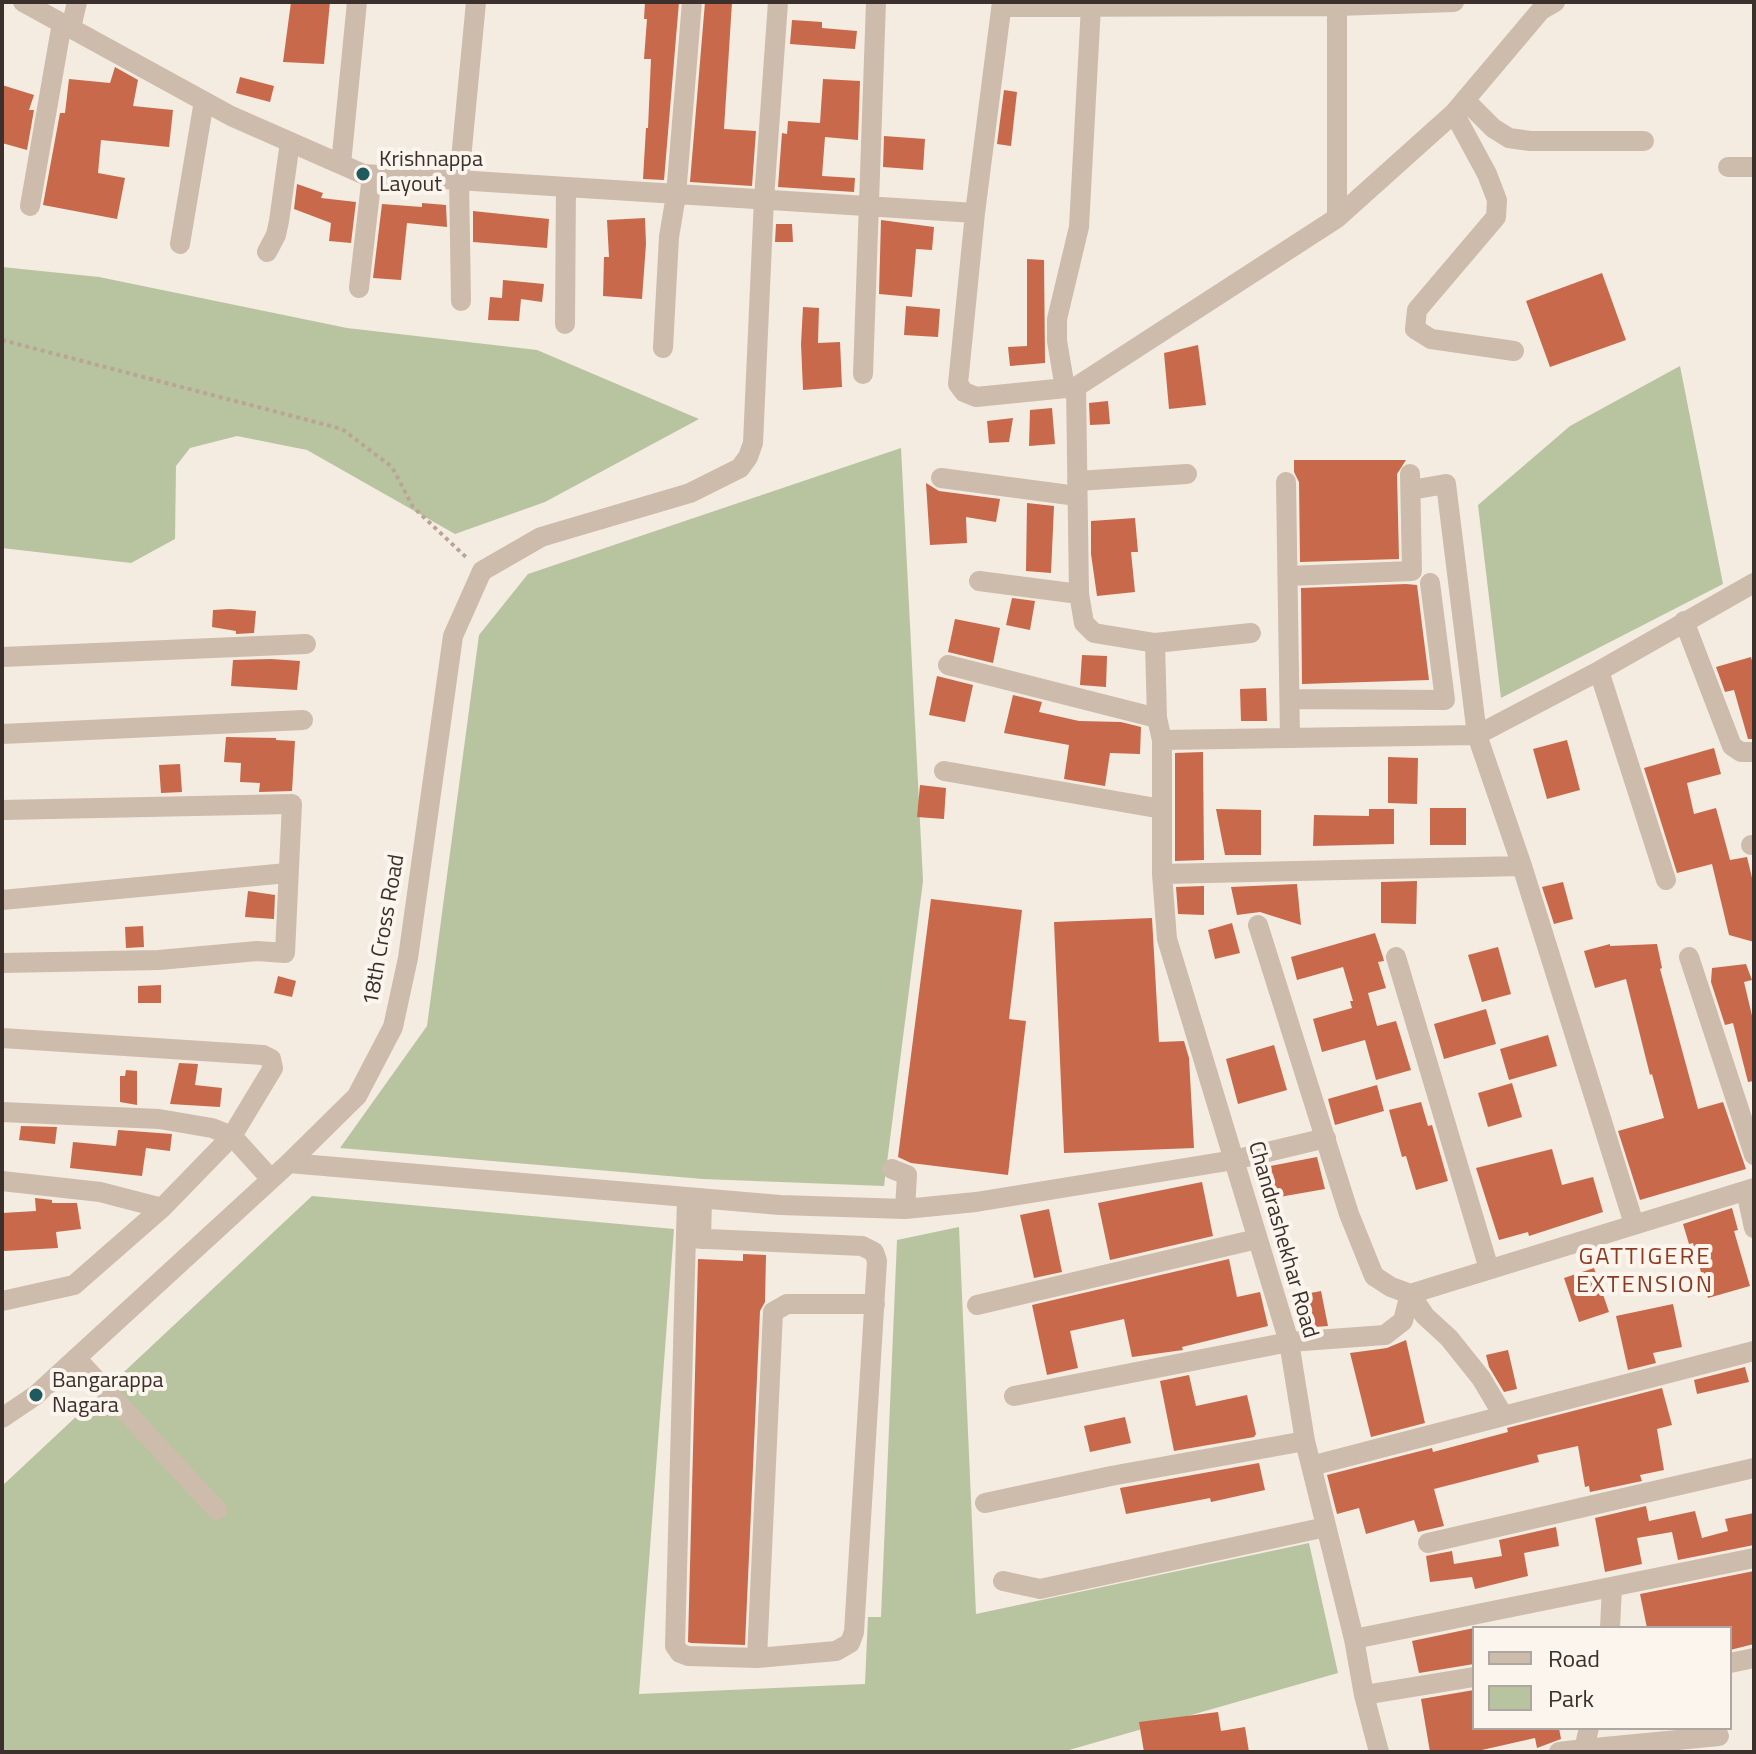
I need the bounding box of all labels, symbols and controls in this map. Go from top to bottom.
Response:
place label: Krishnappa Layout [379,148,483,200]
marker: Krishnappa Layout [354,165,372,183]
street label: 18th Cross Road [359,852,411,1008]
street label: Chandrashekhar Road [1241,1139,1323,1341]
district label: GATTIGERE EXTENSION [1576,1244,1714,1300]
place label: Bangarappa Nagara [52,1369,164,1420]
marker: Bangarappa Nagara [27,1386,45,1404]
legend [1472,1626,1732,1730]
text: Road [1548,1640,1600,1676]
text: Park [1548,1680,1594,1716]

